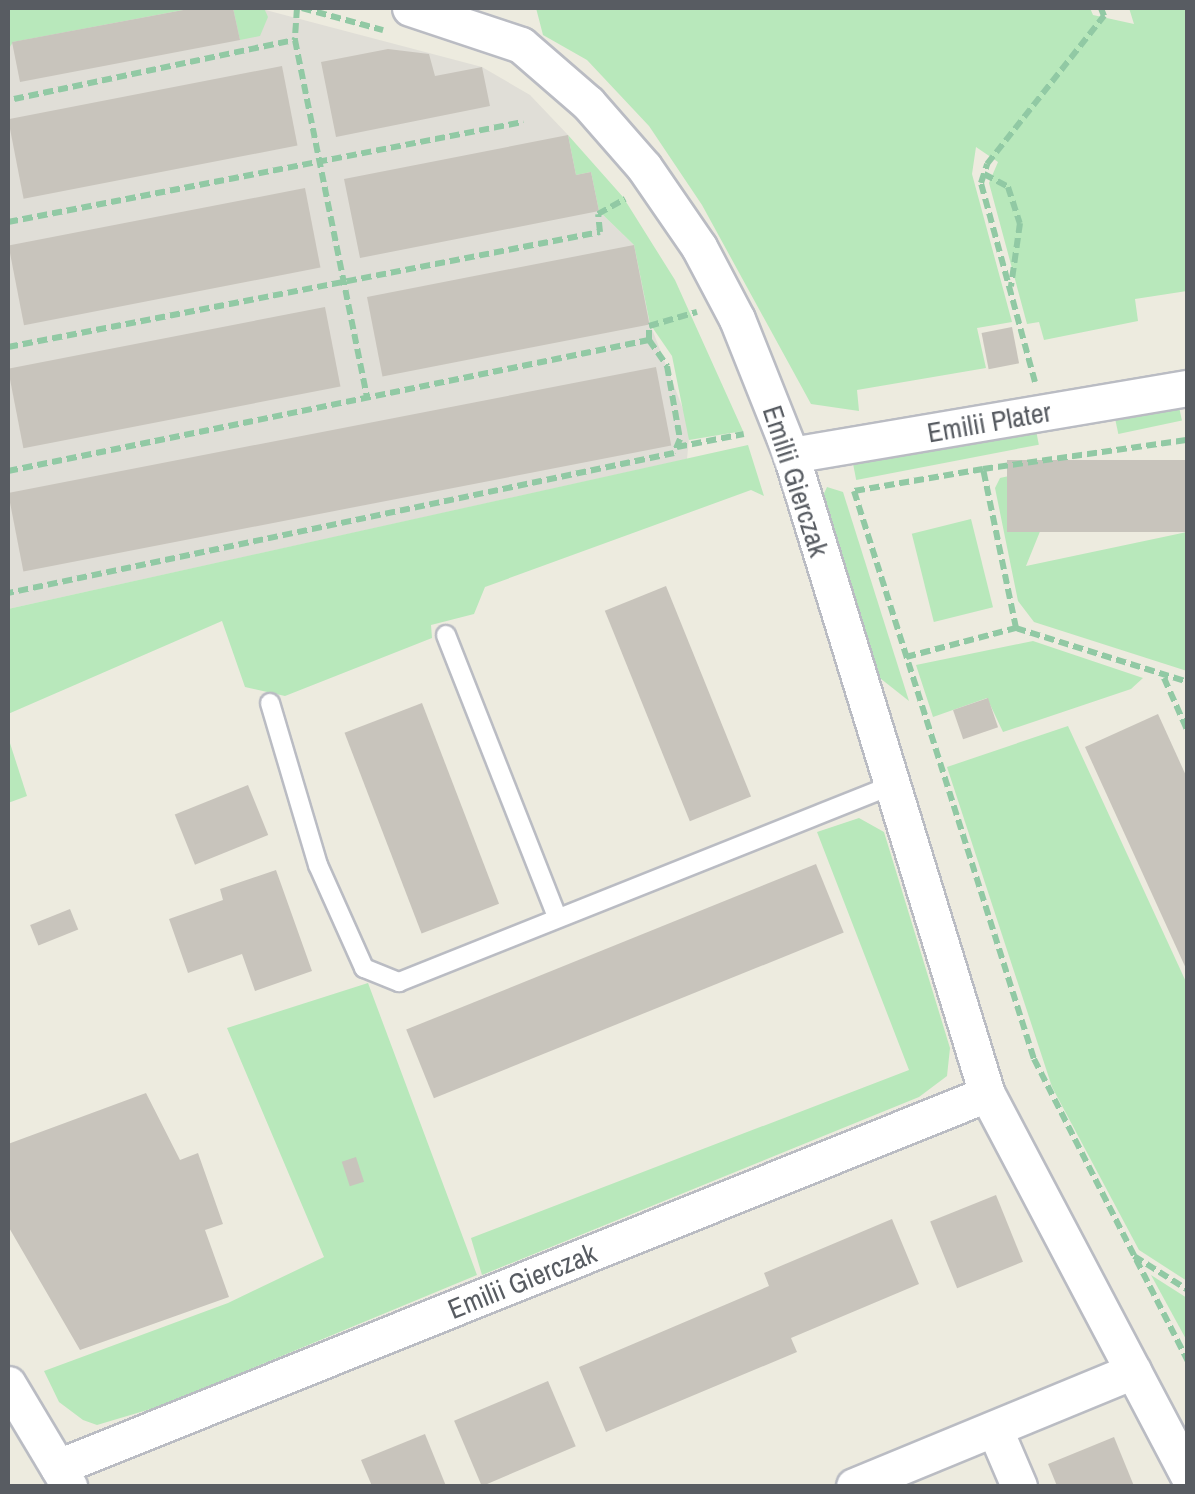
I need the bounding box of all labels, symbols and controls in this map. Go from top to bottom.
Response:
street label: Emilii Plater [925,395,1053,449]
street label: Emilii Gierczak [756,401,836,561]
street label: Emilii Gierczak [443,1236,601,1326]

